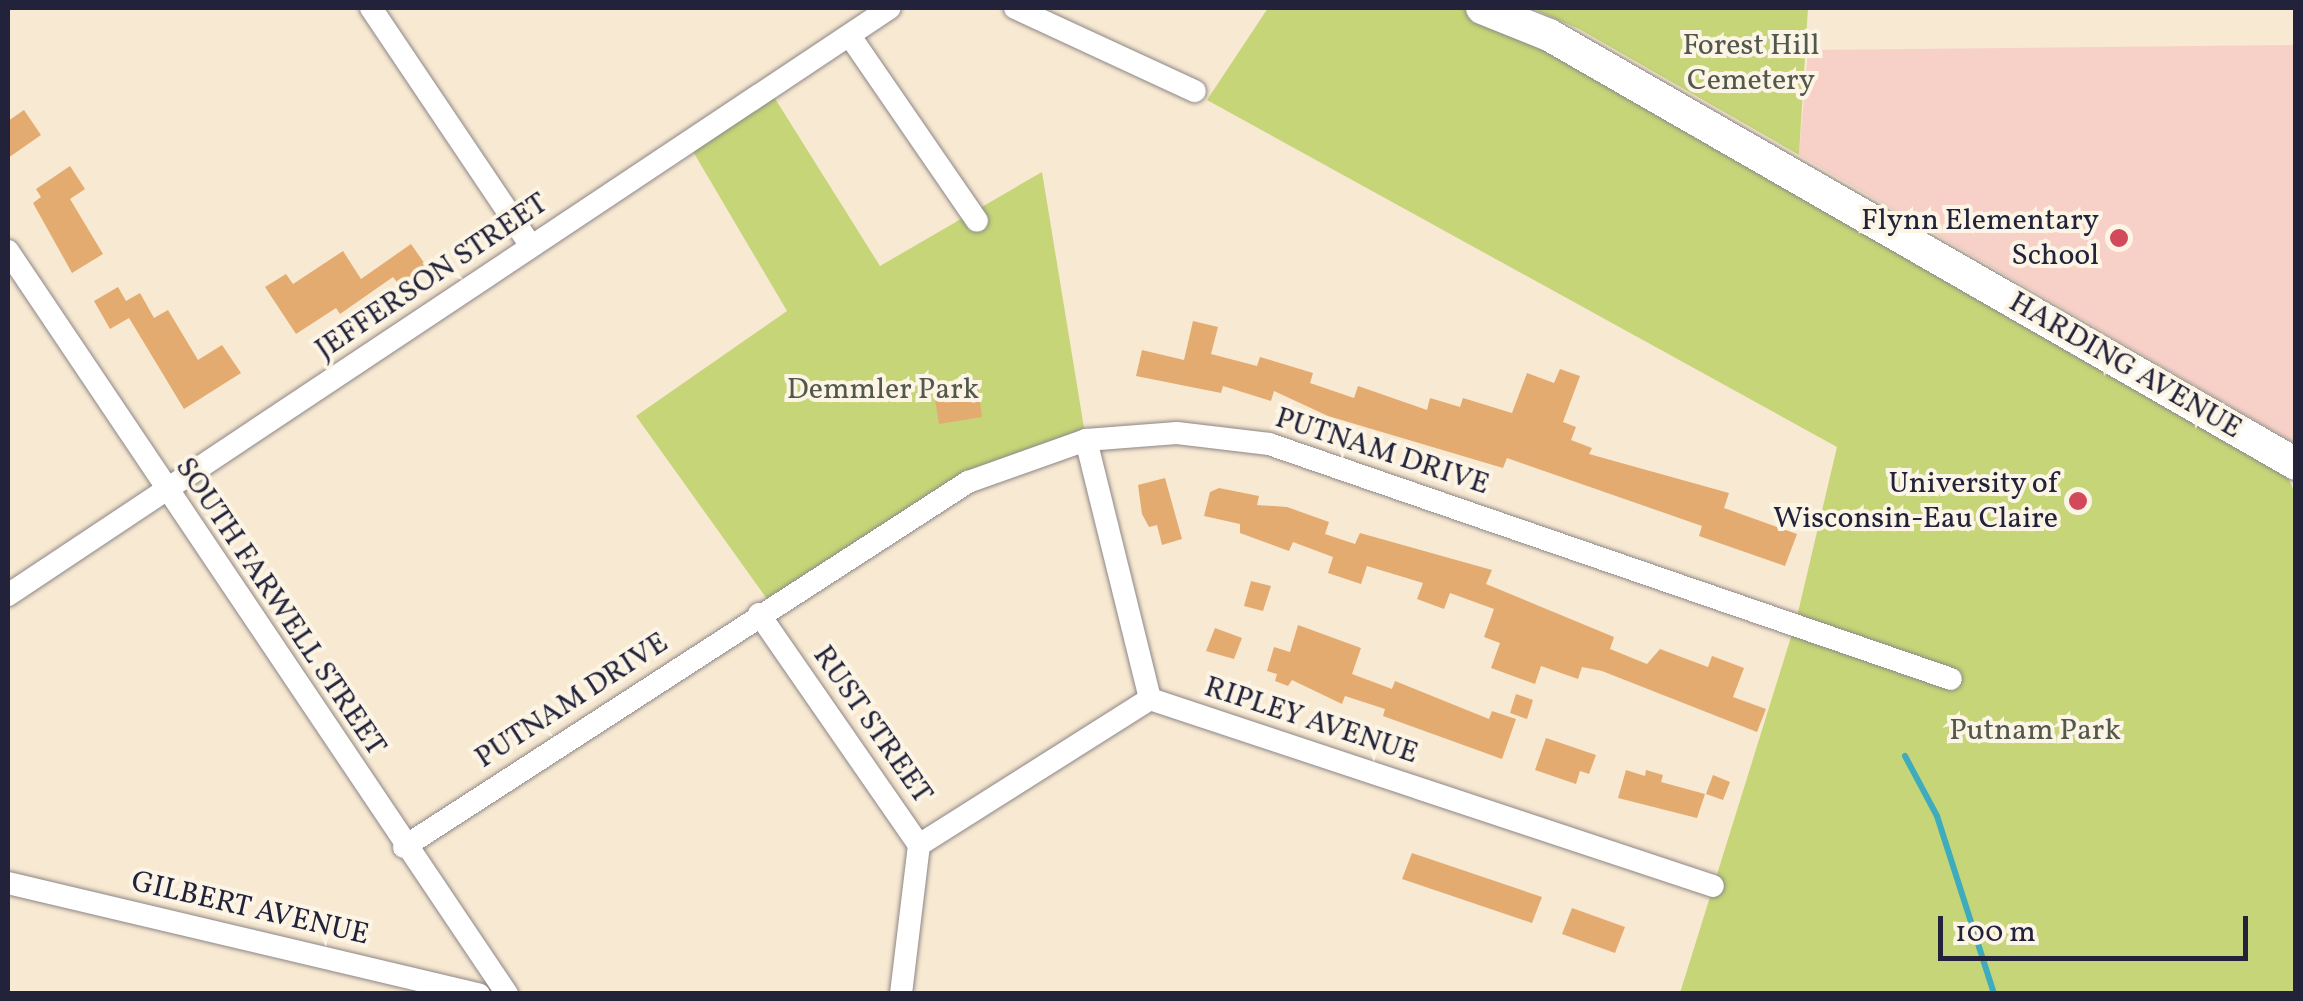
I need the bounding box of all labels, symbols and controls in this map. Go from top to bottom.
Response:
park label: Forest Hill Cemetery [1682,28,1820,98]
street label: JEFFERSON STREET [309,186,555,368]
place label: Flynn Elementary School [1861,203,2099,274]
marker: Flynn Elementary School [2108,227,2130,249]
street label: HARDING AVENUE [2002,285,2248,447]
park label: Demmler Park [787,372,979,408]
street label: PUTNAM DRIVE [1270,400,1494,504]
street label: SOUTH FARWELL STREET [167,451,393,763]
place label: University of Wisconsin-Eau Claire [1773,466,2058,536]
marker: University of Wisconsin-Eau Claire [2067,490,2089,512]
street label: PUTNAM DRIVE [469,625,675,777]
street label: RUST STREET [804,639,940,811]
street label: RIPLEY AVENUE [1199,669,1423,773]
park label: Putnam Park [1949,713,2121,749]
street label: GILBERT AVENUE [127,864,373,954]
scale bar [1943,896,2253,958]
text: 100 m [1955,912,2036,954]

